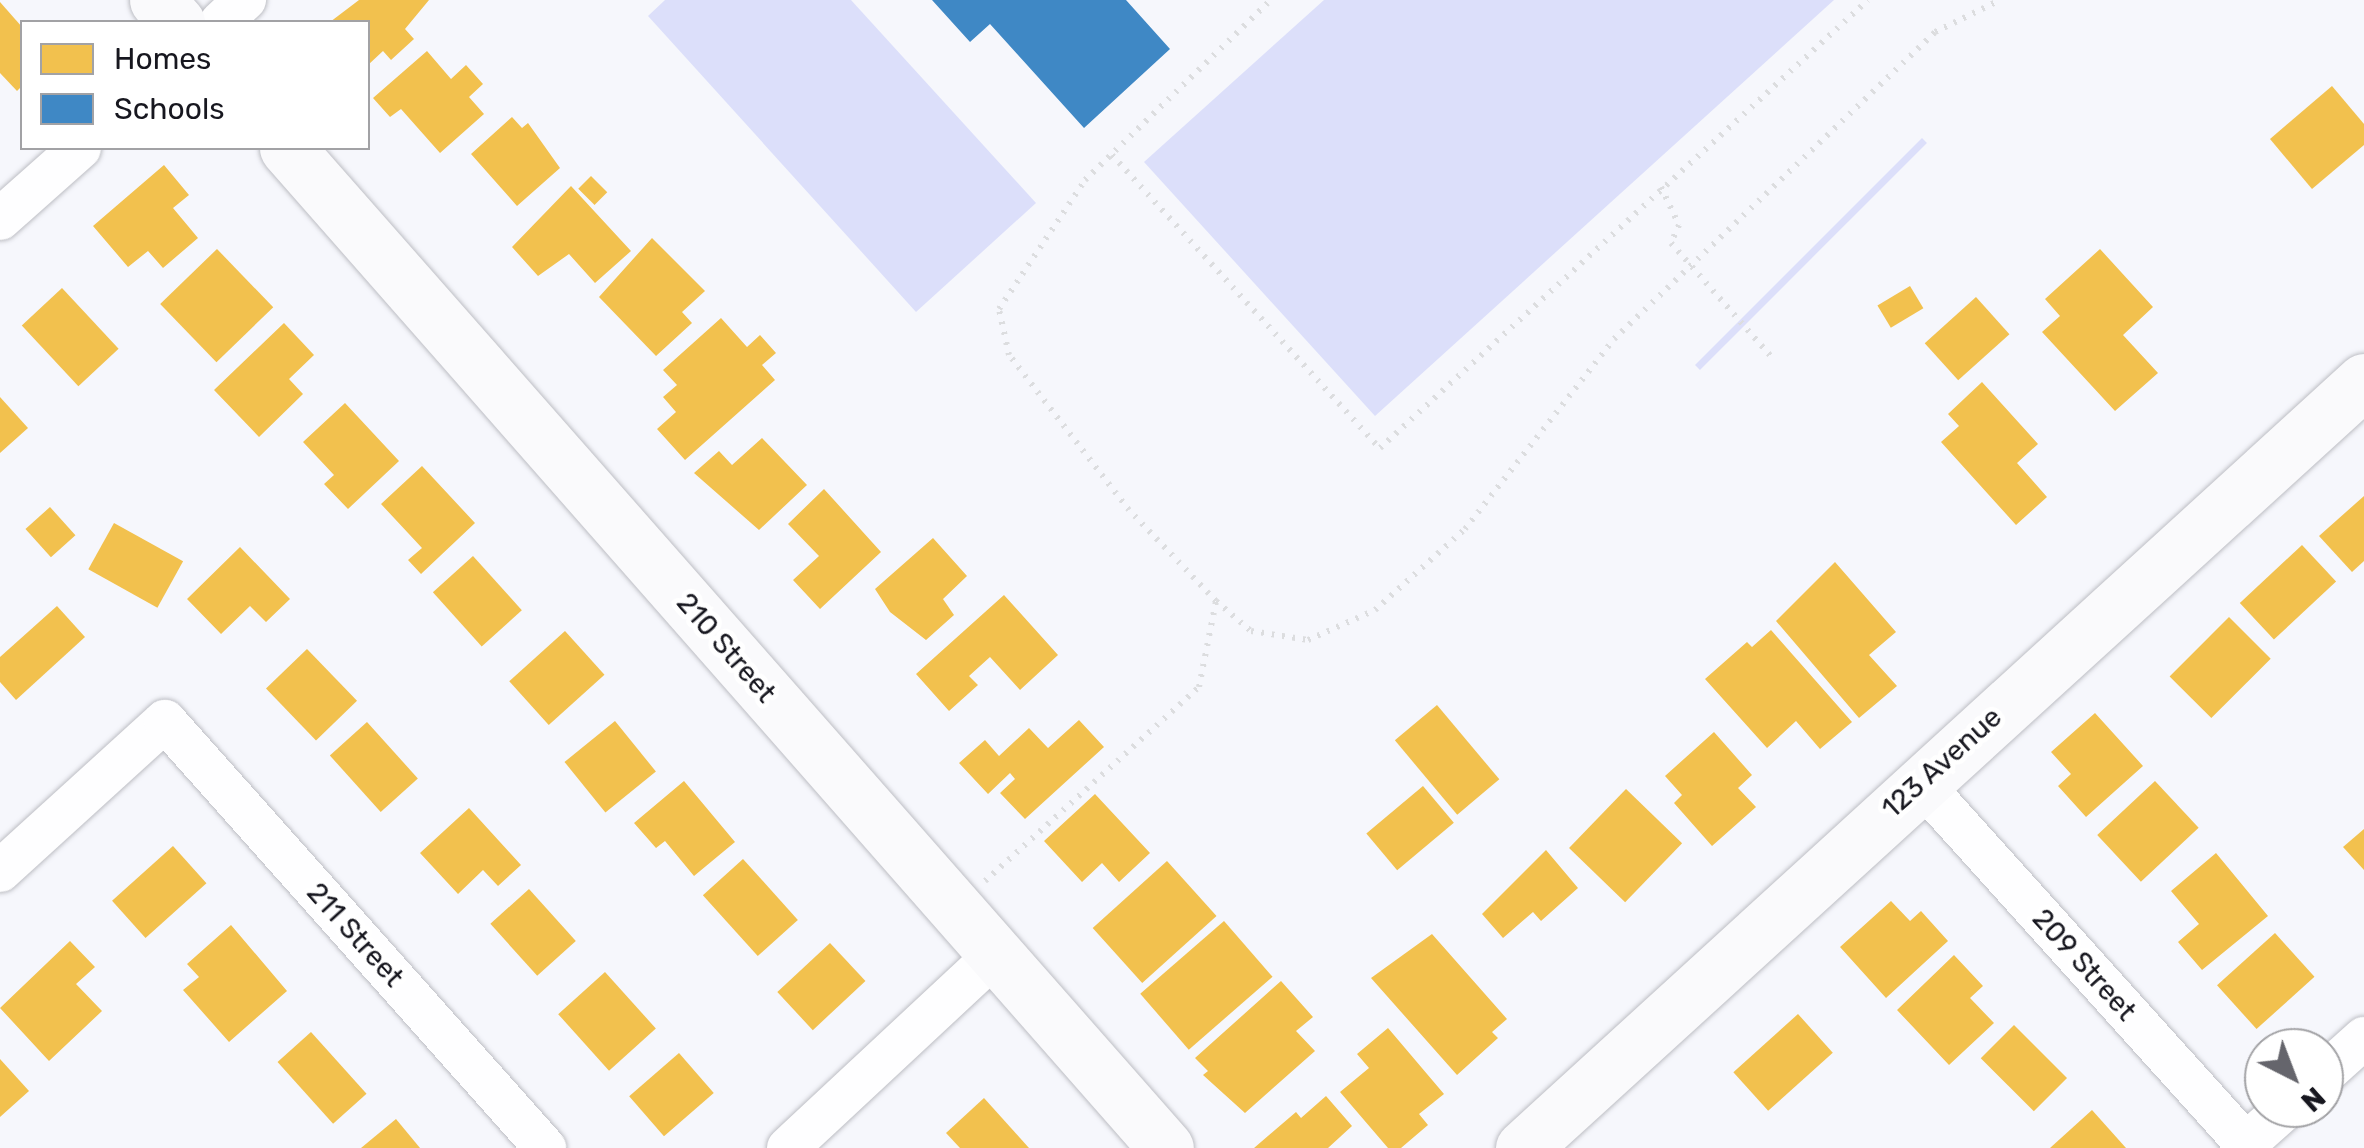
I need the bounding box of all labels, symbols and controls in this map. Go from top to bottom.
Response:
legend [20,20,370,150]
text: Homes [114,41,211,77]
text: Schools [114,91,225,127]
street label: 210 Street [669,586,783,710]
street label: 123 Avenue [1875,700,2009,826]
street label: 211 Street [300,876,410,994]
street label: 209 Street [2025,902,2143,1028]
north arrow [2244,1028,2344,1128]
text: N [2295,1080,2332,1118]

